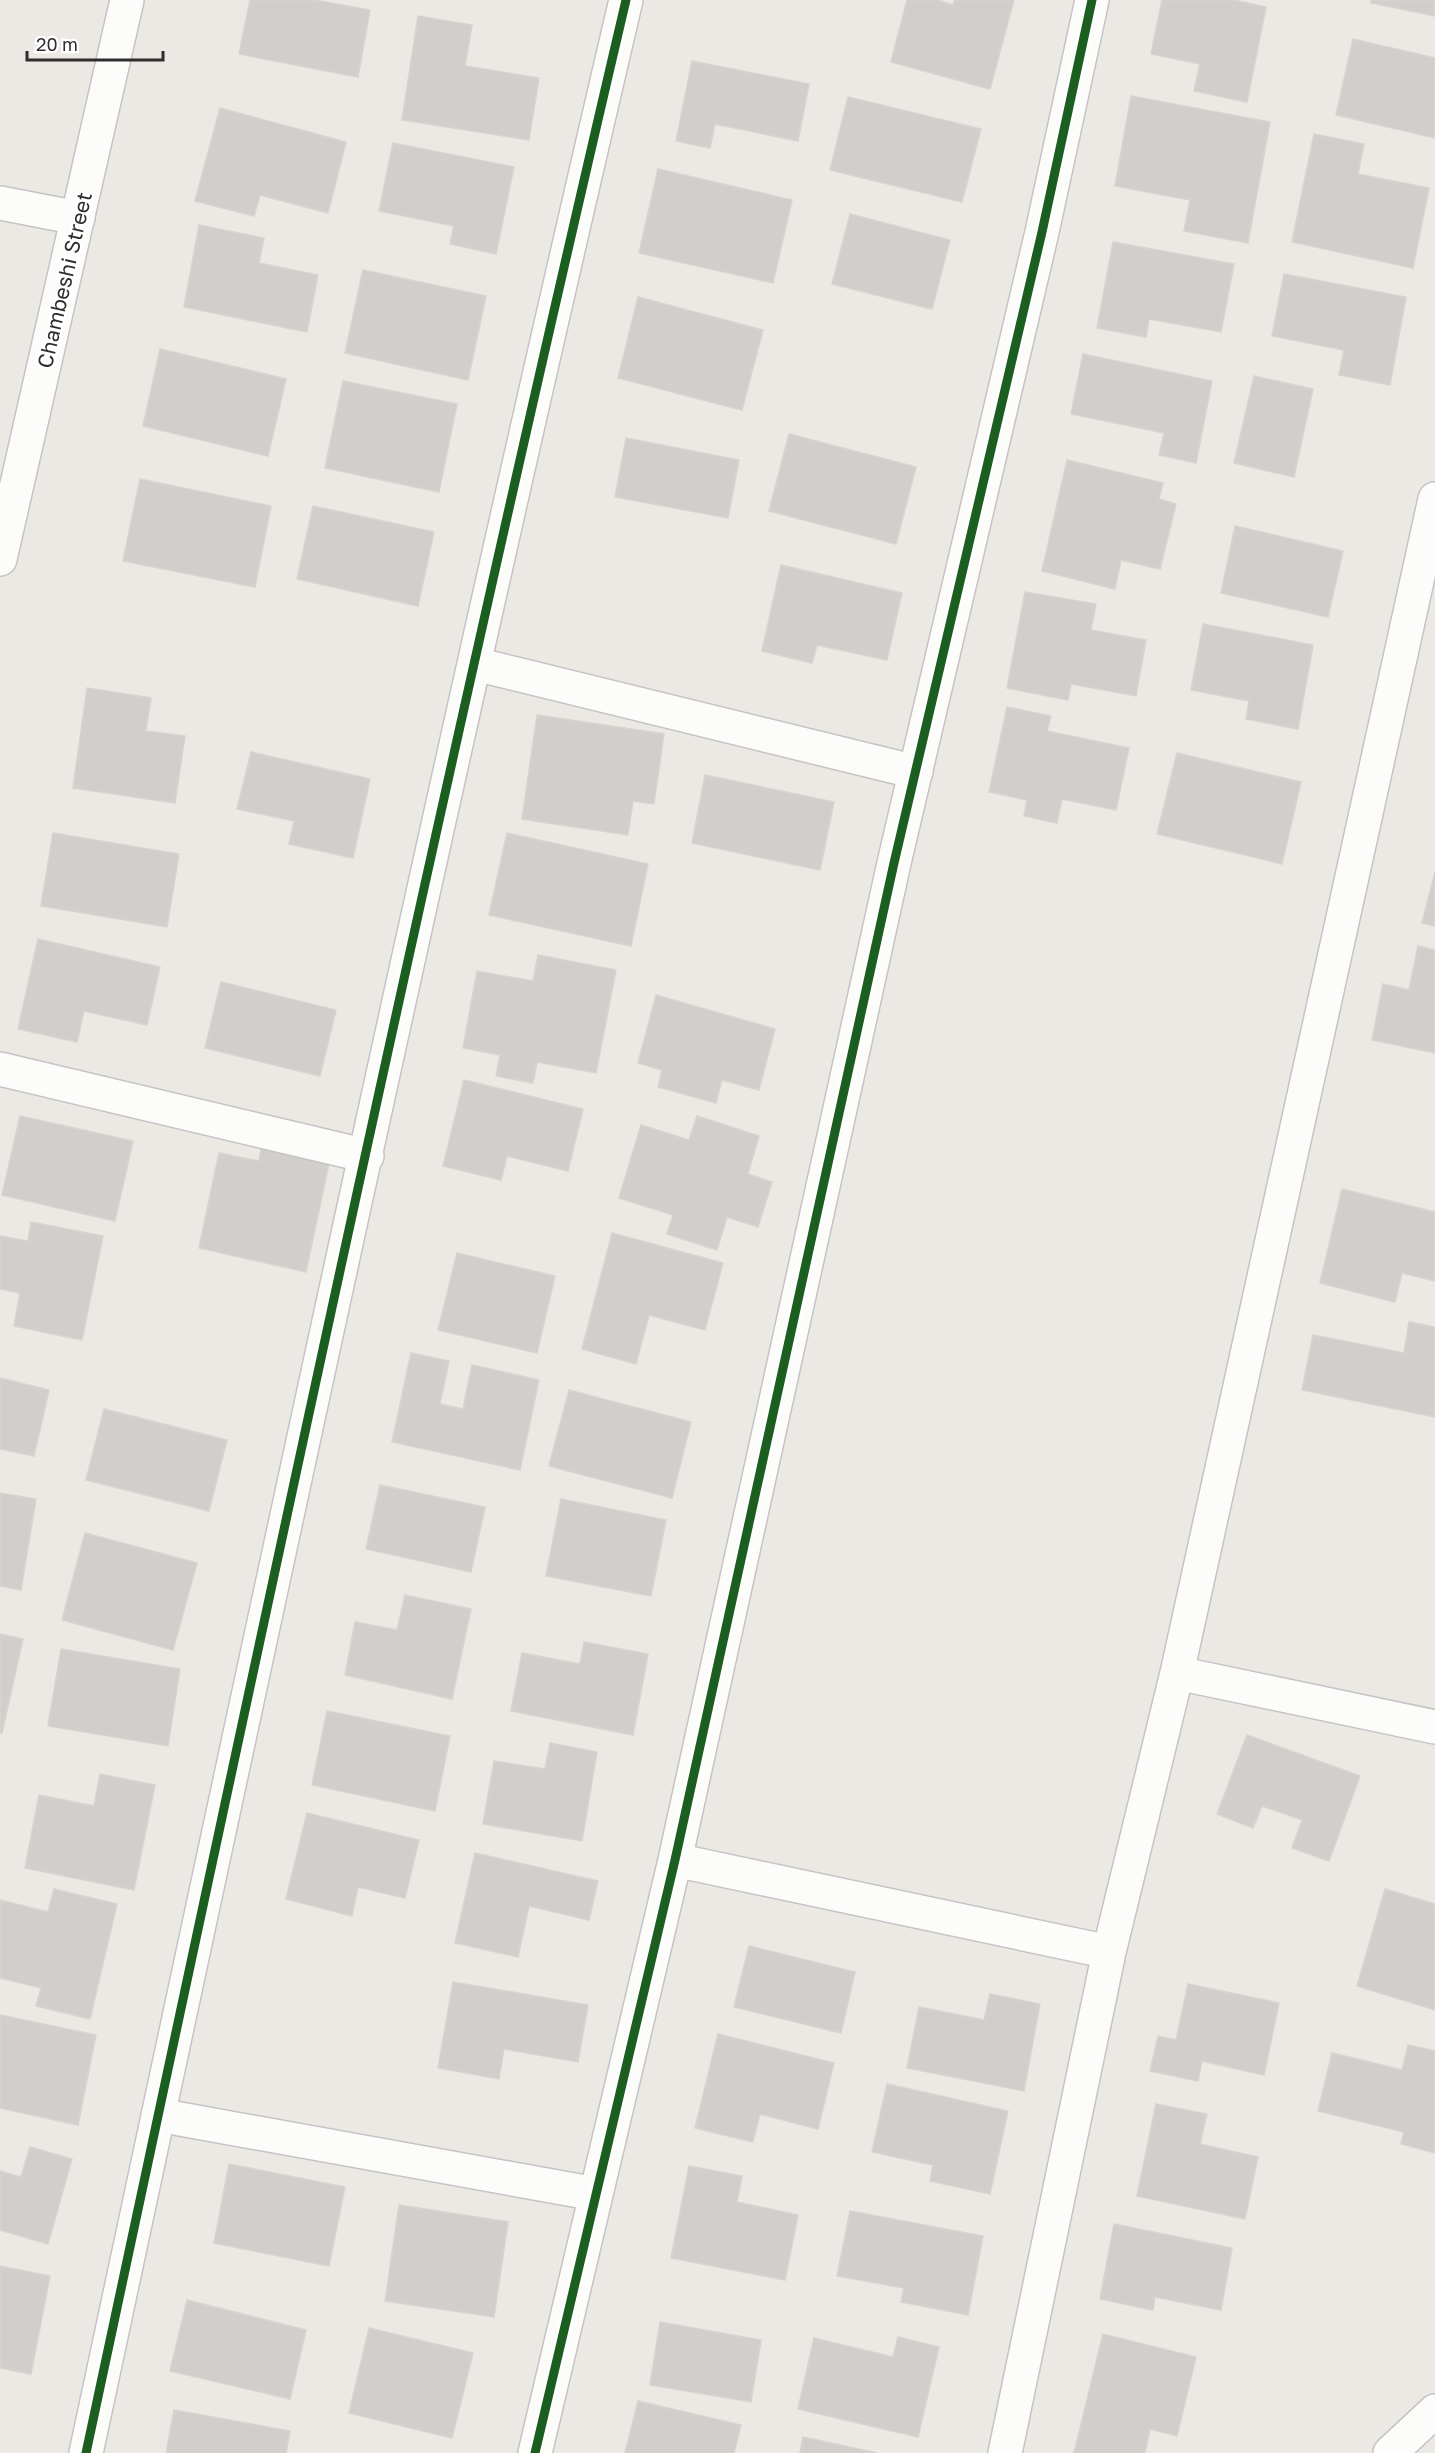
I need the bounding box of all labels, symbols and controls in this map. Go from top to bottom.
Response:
scale bar [27,24,164,62]
text: 20 m [36,33,78,55]
street label: Chambeshi Street [31,189,97,371]

